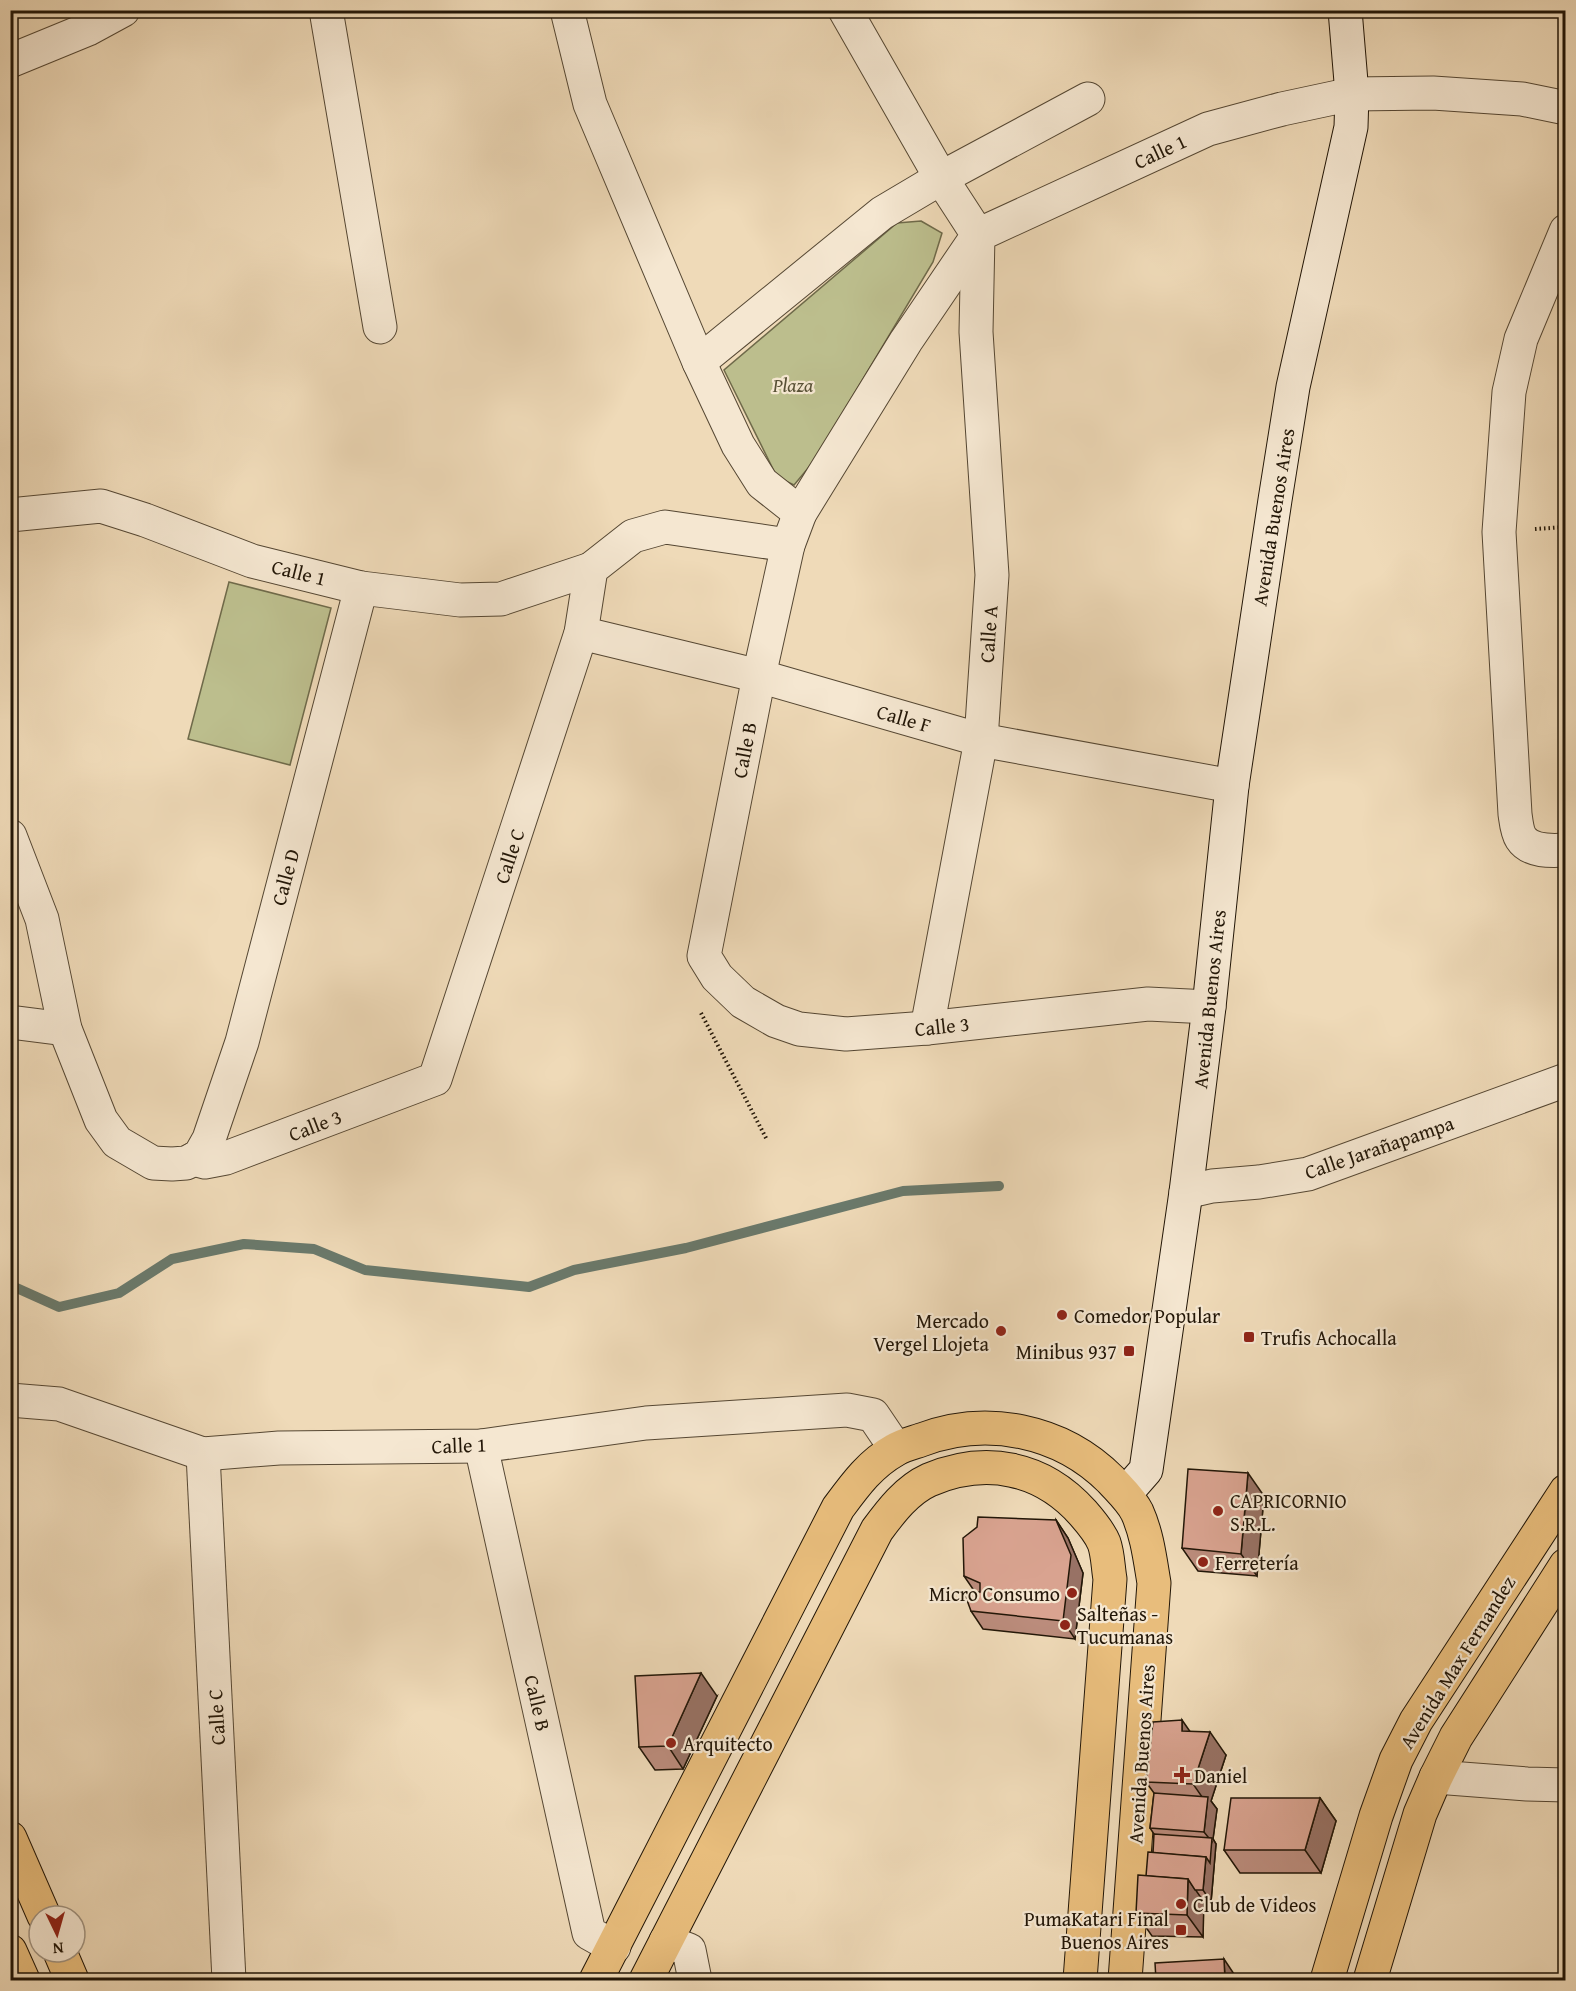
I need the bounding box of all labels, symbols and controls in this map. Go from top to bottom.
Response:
street label: Calle 1 [1129,126,1191,176]
park label: Plaza [772,370,814,399]
street label: Avenida Buenos Aires [1245,426,1301,608]
street label: Calle 1 [269,551,329,593]
street label: Calle A [972,604,1004,664]
street label: Calle F [874,696,934,740]
street label: Calle B [724,719,764,781]
street label: Calle C [487,825,532,887]
street label: Calle D [264,845,306,909]
street label: Avenida Buenos Aires [1185,908,1233,1090]
street label: Calle 3 [913,1009,971,1043]
street label: Calle 3 [284,1102,346,1148]
street label: Calle Jarañapampa [1300,1108,1458,1186]
place label: Comedor Popular [1074,1301,1220,1330]
place label: Mercado Vergel Llojeta [873,1306,990,1358]
marker: Comedor Popular [1055,1308,1069,1322]
place label: Trufis Achocalla [1261,1323,1397,1352]
marker: Mercado Vergel Llojeta [994,1324,1008,1338]
marker: Trufis Achocalla [1242,1330,1256,1344]
place label: Minibus 937 [1016,1337,1117,1366]
marker: Minibus 937 [1122,1344,1136,1358]
street label: Calle 1 [431,1430,487,1460]
place label: CAPRICORNIO S.R.L. [1230,1486,1347,1538]
marker: CAPRICORNIO S.R.L. [1211,1504,1225,1518]
place label: Ferretería [1215,1548,1299,1577]
marker: Ferretería [1196,1555,1210,1569]
street label: Avenida Max Fernandez [1392,1570,1522,1754]
place label: Micro Consumo [929,1579,1060,1608]
marker: Micro Consumo [1065,1586,1079,1600]
place label: Salteñas - Tucumanas [1077,1599,1173,1651]
marker: Salteñas - Tucumanas [1058,1618,1072,1632]
street label: Avenida Buenos Aires [1120,1663,1162,1845]
street label: Calle B [517,1672,559,1734]
street label: Calle C [200,1688,232,1746]
place label: Arquitecto [683,1729,773,1758]
marker: Arquitecto [664,1736,678,1750]
place label: Daniel [1194,1761,1248,1790]
marker: Daniel [1175,1768,1189,1782]
place label: Club de Videos [1193,1890,1316,1919]
marker: Club de Videos [1174,1897,1188,1911]
north arrow [27,1904,87,1964]
place label: PumaKatari Final Buenos Aires [1024,1904,1169,1956]
marker: PumaKatari Final Buenos Aires [1174,1923,1188,1937]
text: N [52,1937,65,1961]

